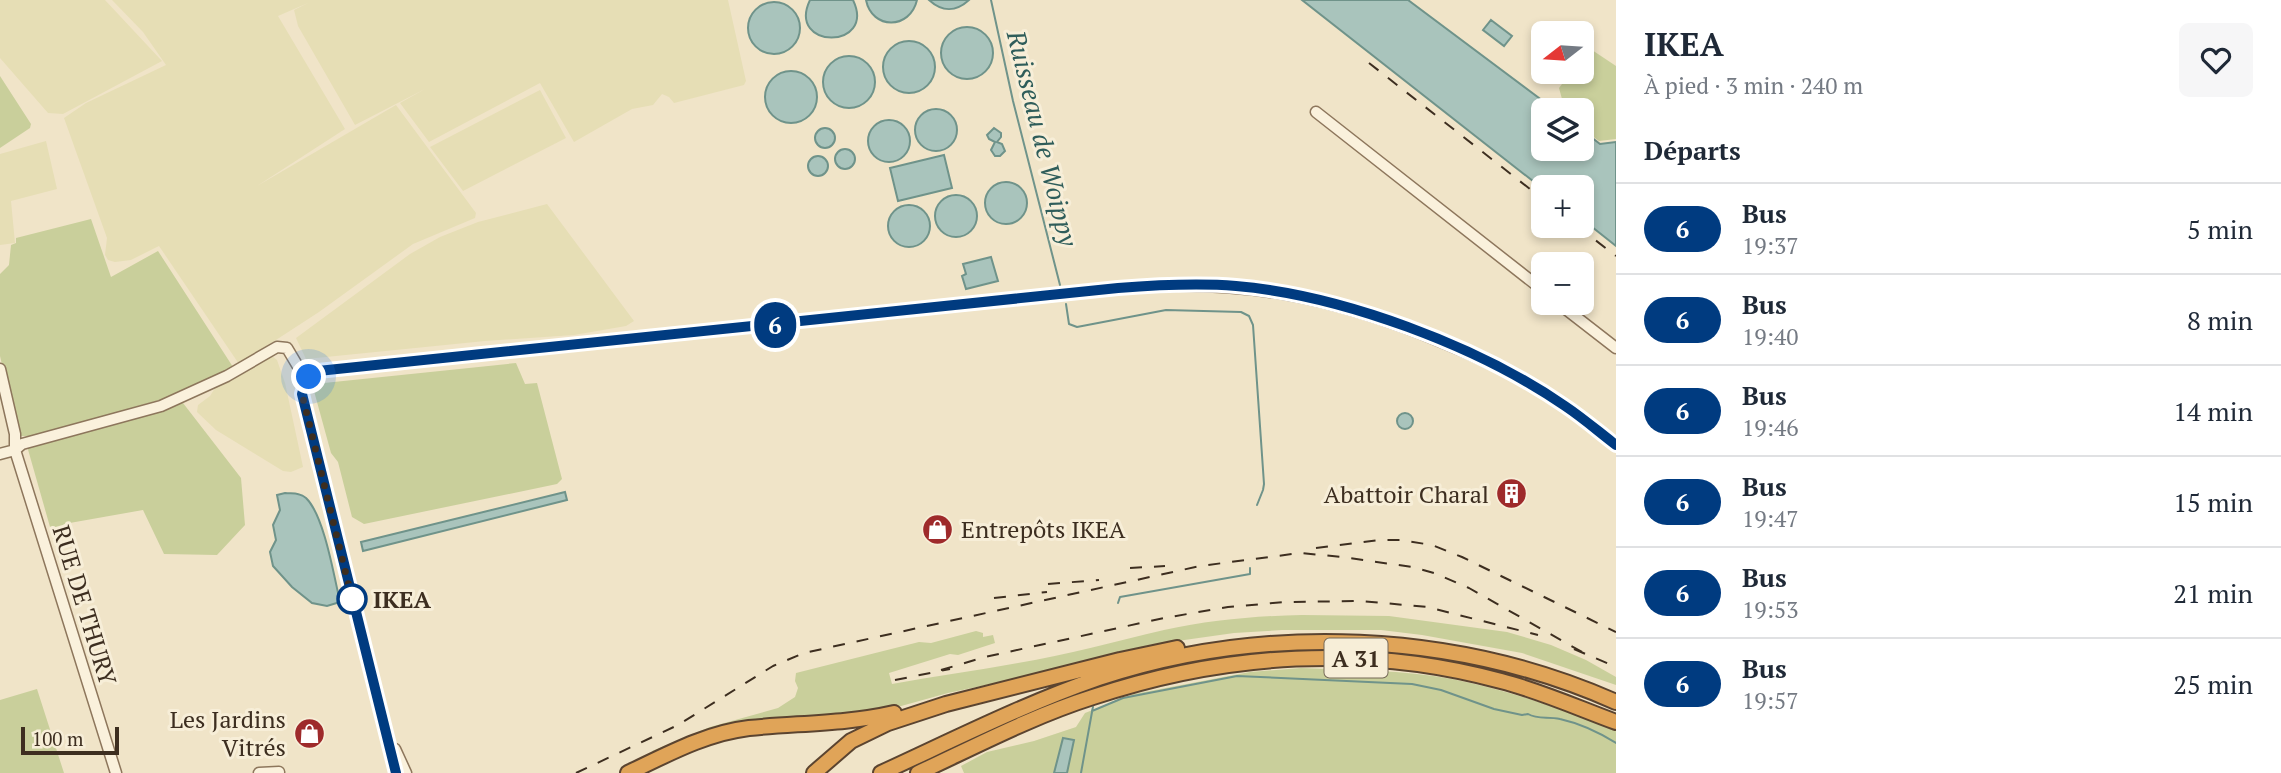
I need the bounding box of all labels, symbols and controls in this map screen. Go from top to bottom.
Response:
north arrow [1531,21,1594,84]
map controls [1531,21,1594,315]
text: IKEA [1644,22,1724,65]
button: heart [2179,23,2253,97]
water label: Ruisseau de Woippy [1000,26,1087,250]
text: À pied · 3 min · 240 m [1644,70,1863,101]
button: layers [1531,98,1594,161]
text: Départs [1644,133,1741,167]
button: + [1531,175,1594,238]
text: Bus [1742,196,1787,230]
text: 5 min [2187,212,2253,246]
text: 6 [1676,213,1689,245]
text: 19:37 [1742,230,1799,261]
button: − [1531,252,1594,315]
text: Bus [1742,287,1787,321]
line badge: 6 [752,302,798,348]
text: 8 min [2187,303,2253,337]
text: 6 [1676,304,1689,336]
text: 6 [768,309,782,341]
text: 19:40 [1742,321,1799,352]
your location [291,359,326,394]
text: Bus [1742,378,1787,412]
text: 14 min [2173,394,2253,428]
text: 6 [1676,395,1689,427]
text: 19:46 [1742,412,1799,443]
text: Bus [1742,469,1787,503]
building icon: Abattoir Charal [1495,477,1529,511]
place label: Abattoir Charal [1324,478,1489,510]
text: 15 min [2173,485,2253,519]
text: 6 [1676,486,1689,518]
text: 19:47 [1742,503,1799,534]
shop icon: Entrepôts IKEA [921,512,955,546]
place label: Entrepôts IKEA [961,513,1126,545]
street label: RUE DE THURY [45,521,125,689]
text: Bus [1742,560,1787,594]
text: 21 min [2173,576,2253,610]
text: 6 [1676,577,1689,609]
place label: IKEA [373,583,431,615]
marker: IKEA [337,584,367,614]
text: 19:53 [1742,594,1799,625]
road number: A 31 [1324,638,1388,678]
text: Bus [1742,651,1787,685]
text: 25 min [2173,667,2253,701]
text: 6 [1676,668,1689,700]
text: 19:57 [1742,685,1799,716]
place label: Les Jardins Vitrés [170,703,286,763]
shop icon: Les Jardins Vitrés [292,716,326,750]
scale bar [21,724,119,756]
text: 100 m [32,726,83,751]

